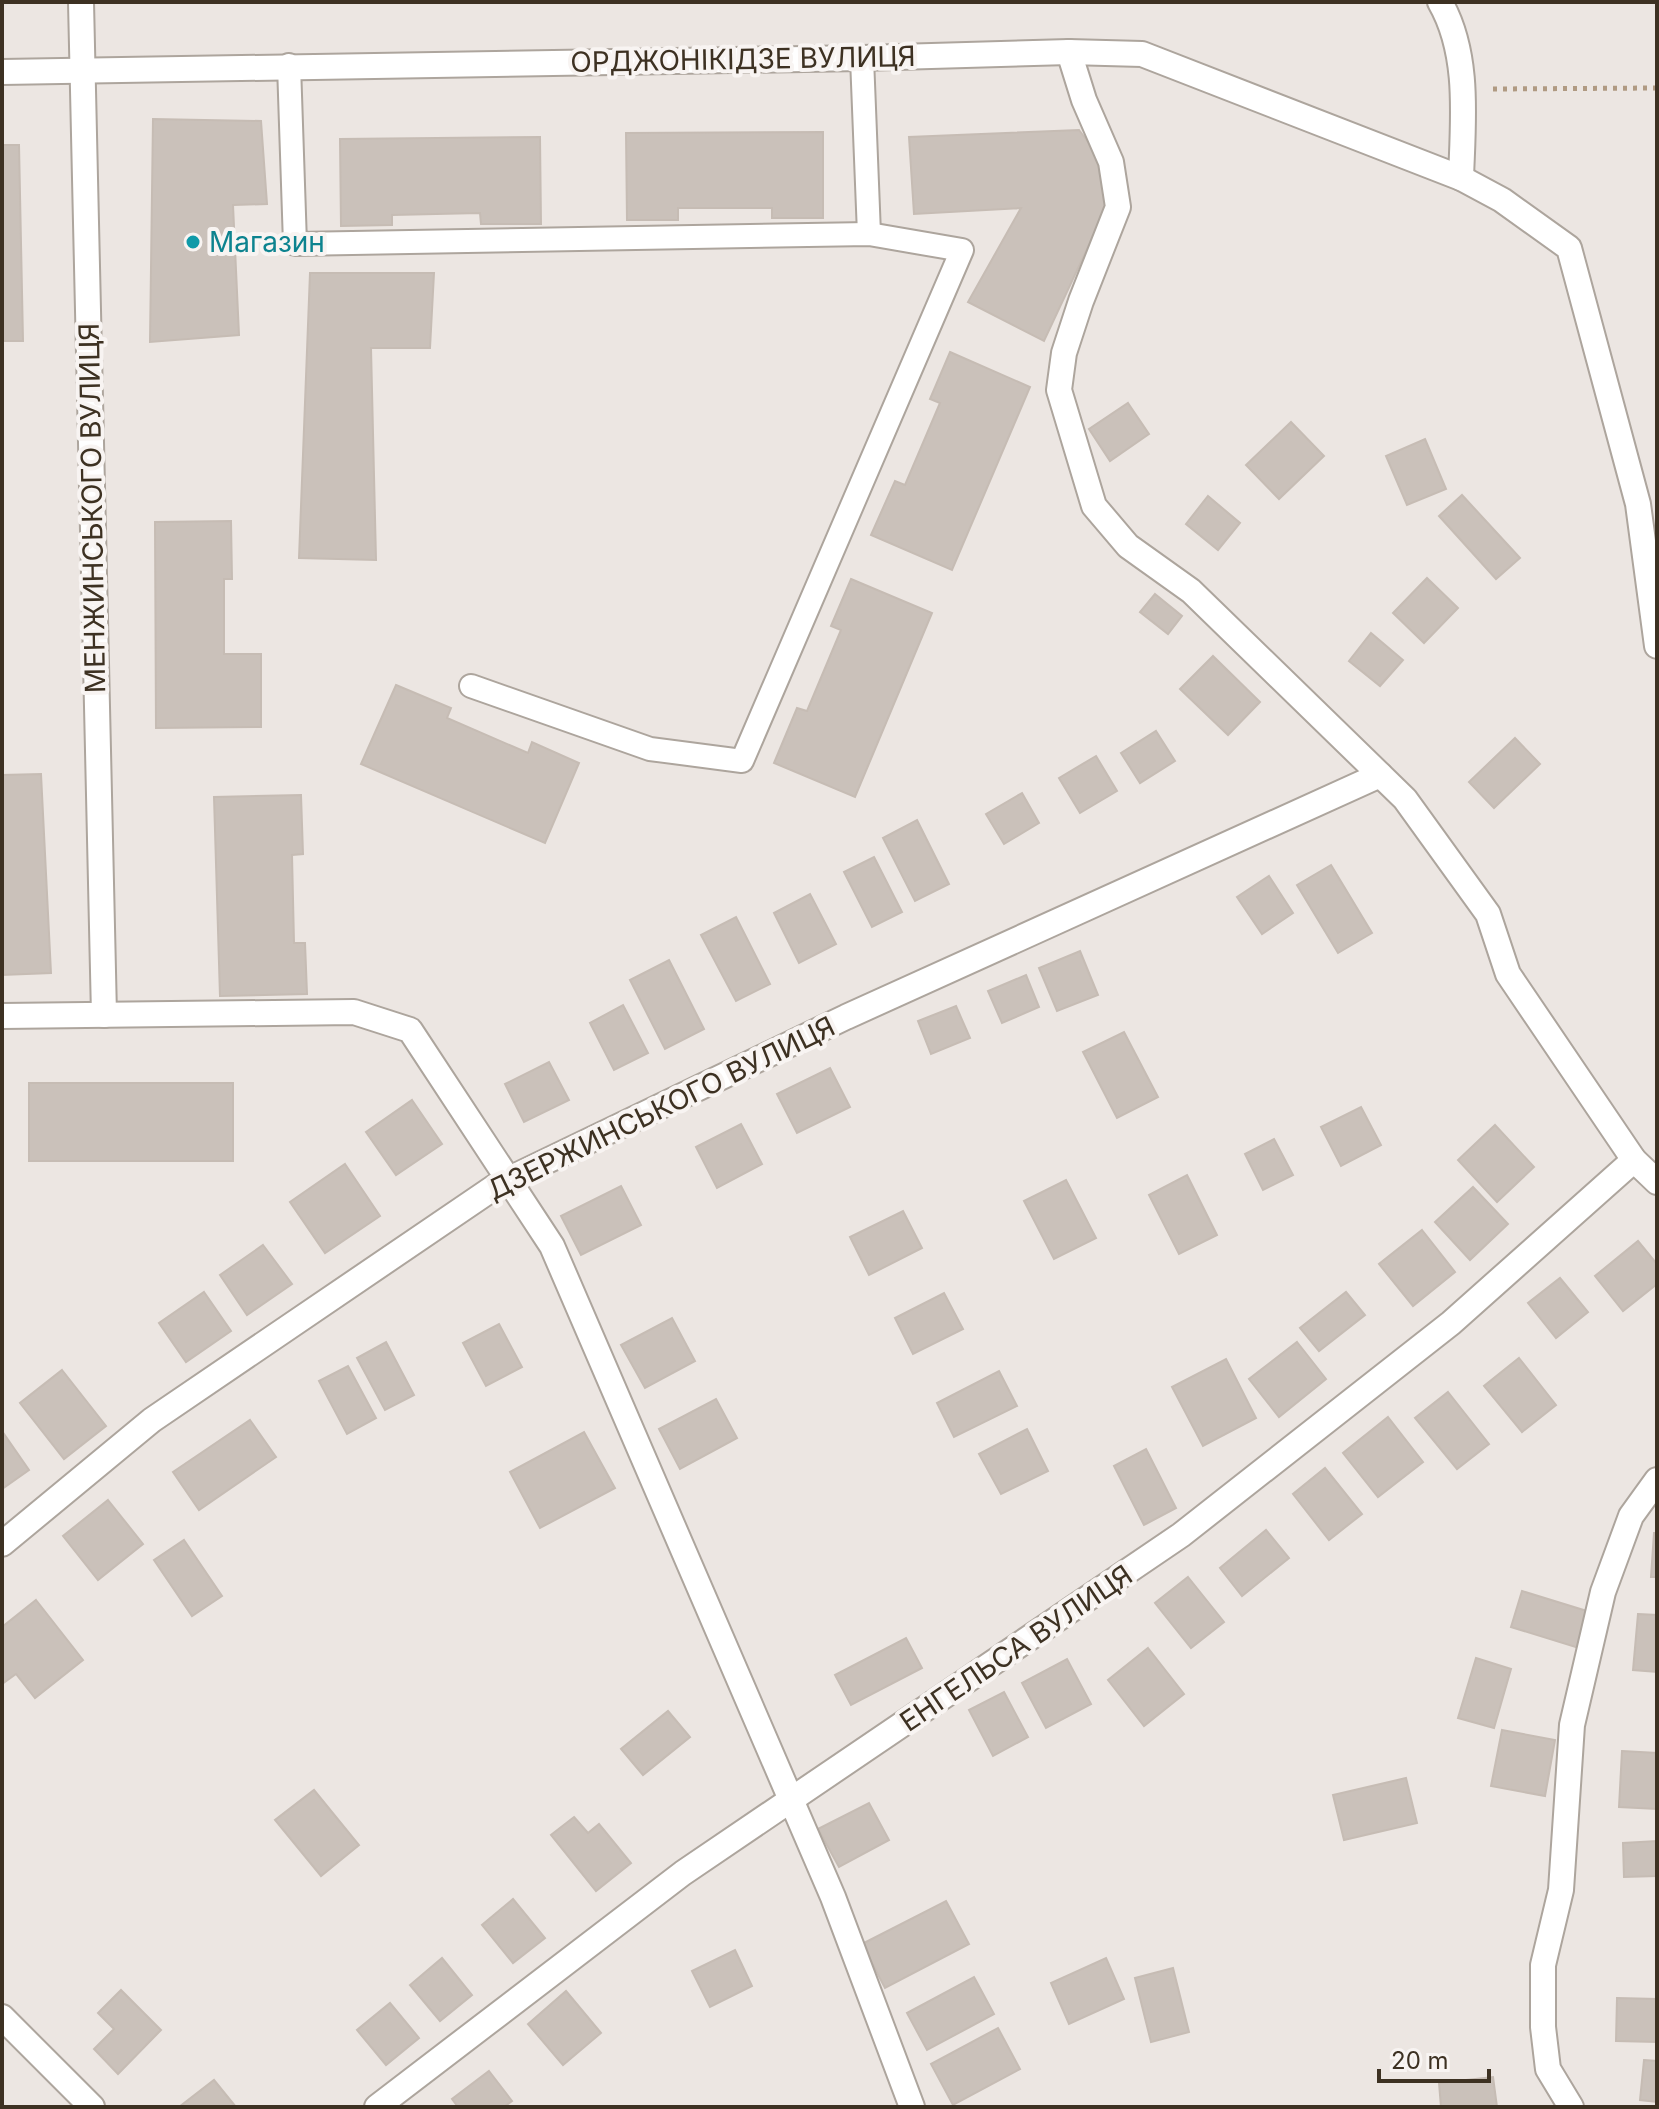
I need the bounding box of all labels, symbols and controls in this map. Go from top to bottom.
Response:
street label: ОРДЖОНІКІДЗЕ ВУЛИЦЯ [570,39,916,79]
place label: Магазин [209,225,325,259]
marker: Магазин [184,233,202,251]
street label: МЕНЖИНСЬКОГО ВУЛИЦЯ [72,323,112,693]
street label: ДЗЕРЖИНСЬКОГО ВУЛИЦЯ [482,1009,840,1207]
street label: ЕНГЕЛЬСА ВУЛИЦЯ [893,1558,1139,1738]
scale bar [1379,2033,1489,2083]
text: 20 m [1391,2046,1449,2075]

